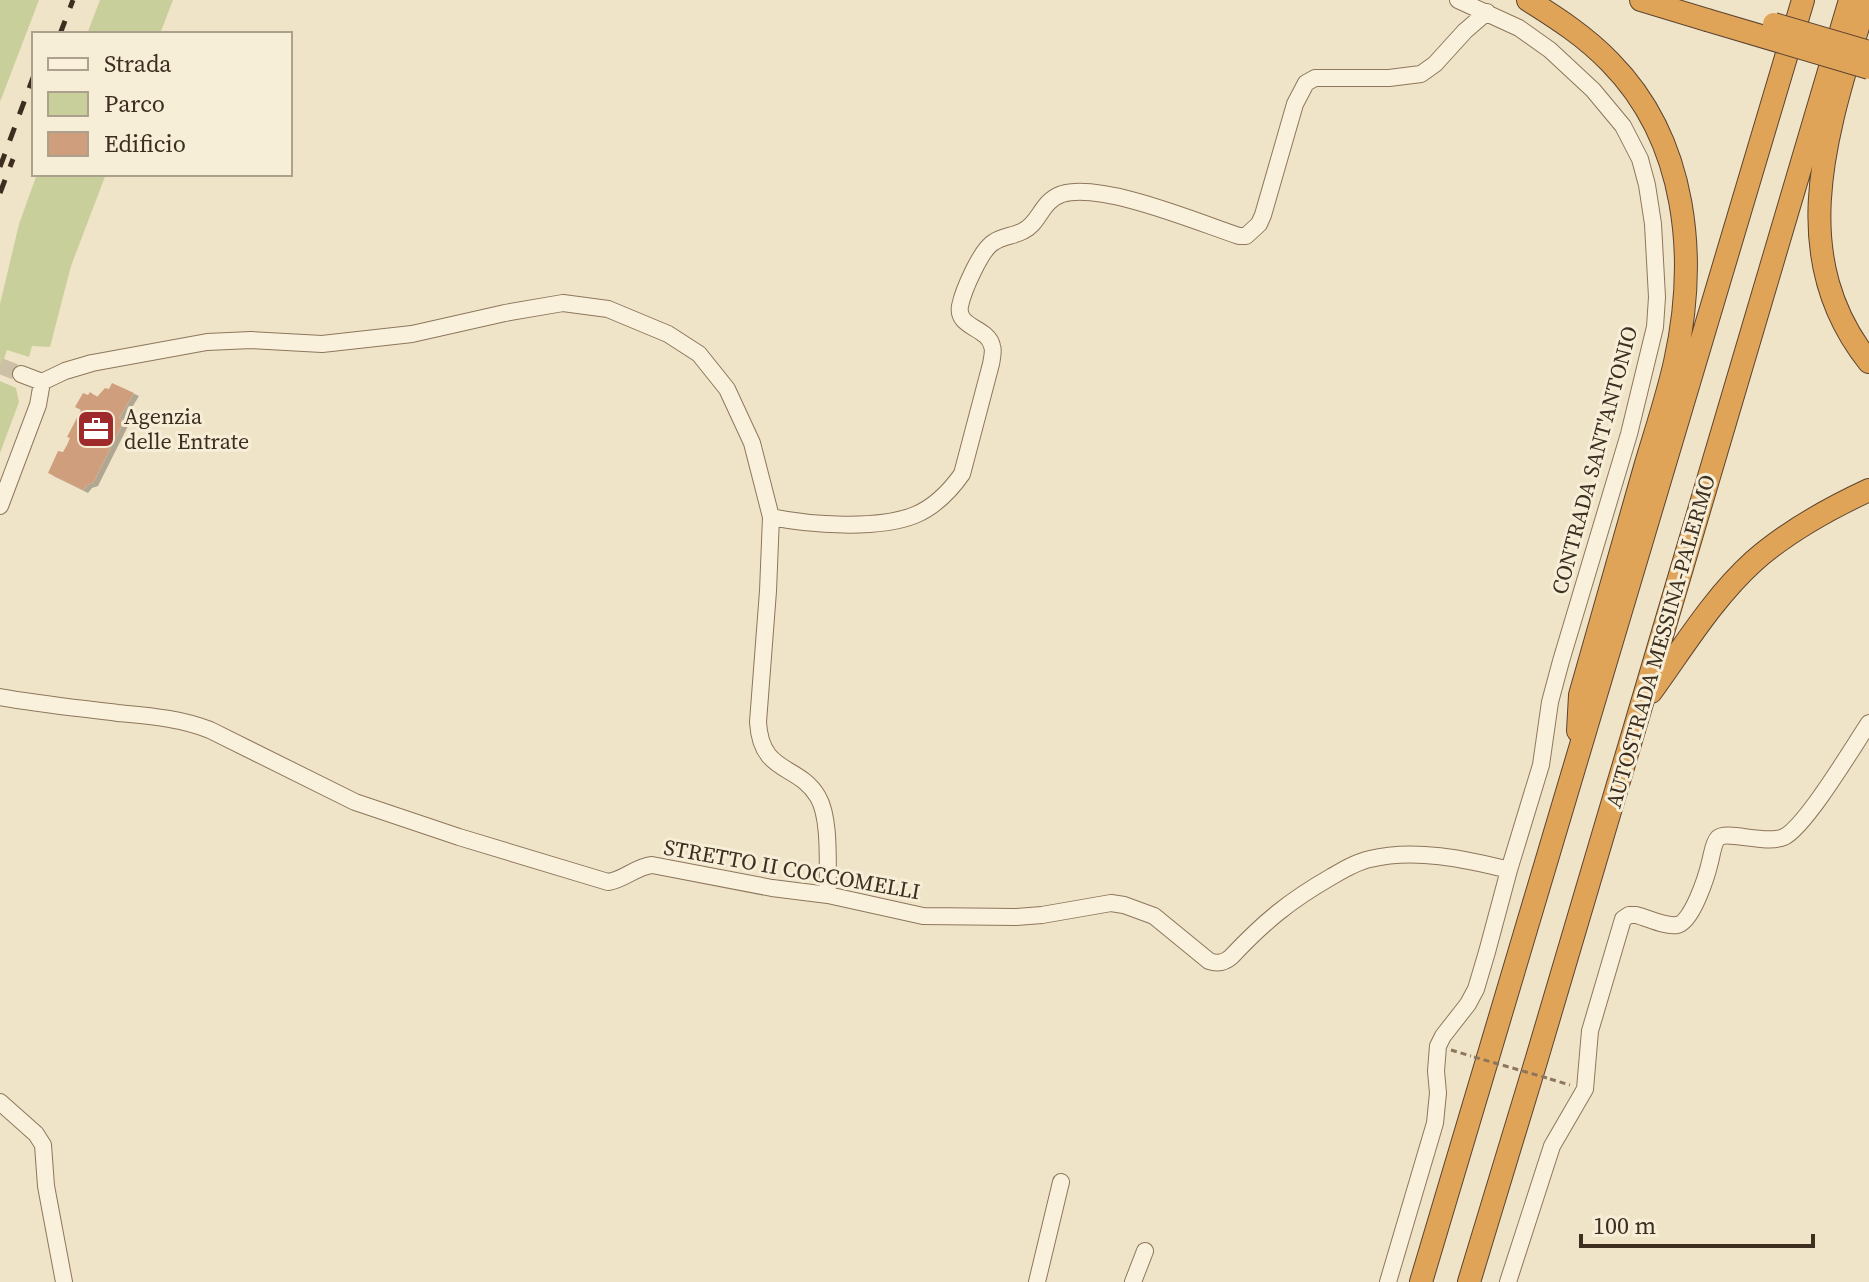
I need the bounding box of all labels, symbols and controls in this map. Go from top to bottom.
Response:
legend [32,32,292,176]
text: Strada [104,47,172,80]
text: Parco [104,87,165,120]
text: Edificio [104,127,186,160]
street label: CONTRADA SANT'ANTONIO [1544,322,1644,598]
place label: Agenzia delle Entrate [124,401,249,456]
office icon: Agenzia delle Entrate [75,408,117,450]
street label: AUTOSTRADA MESSINA-PALERMO [1598,471,1722,811]
street label: STRETTO II COCCOMELLI [661,832,923,906]
scale bar [1581,1198,1813,1248]
text: 100 m [1593,1209,1656,1242]

